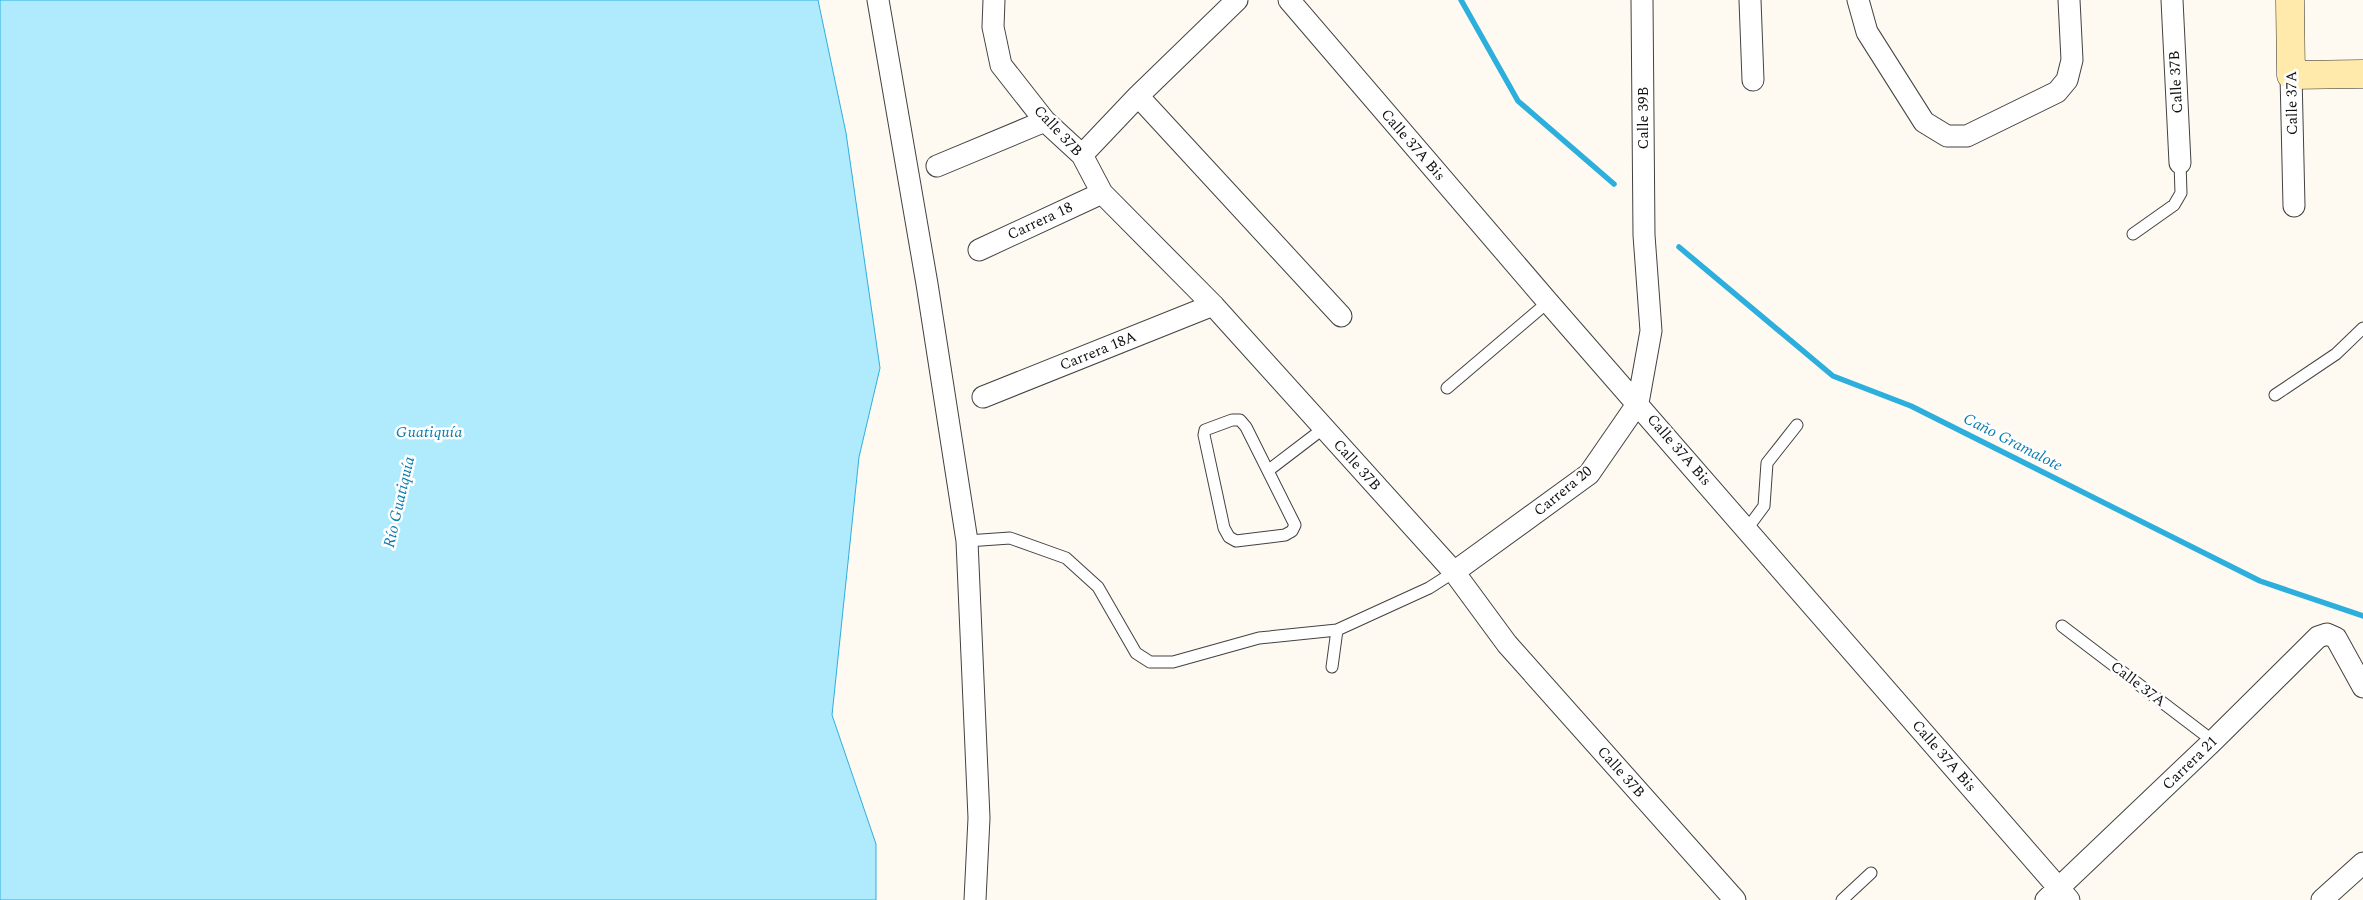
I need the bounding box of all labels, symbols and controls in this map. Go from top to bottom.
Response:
street label: Calle 37B [2163,50,2189,114]
street label: Calle 37A [2280,71,2304,135]
street label: Calle 39B [1632,86,1655,149]
street label: Calle 37B [1028,100,1088,162]
street label: Calle 37A Bis [1375,104,1451,186]
street label: Carrera 18 [1004,196,1076,246]
street label: Carrera 18A [1056,325,1140,377]
water label: Caño Gramalote [1959,407,2067,477]
street label: Calle 37A Bis [1641,409,1717,491]
water label: Guatiquía [396,420,462,444]
street label: Calle 37B [1327,434,1387,496]
water label: Río Guatiquía [377,454,421,550]
street label: Carrera 20 [1529,460,1597,522]
street label: Calle 37A [2105,655,2171,713]
street label: Calle 37A Bis [1906,715,1982,797]
street label: Carrera 21 [2157,731,2223,795]
street label: Calle 37B [1591,741,1651,803]

